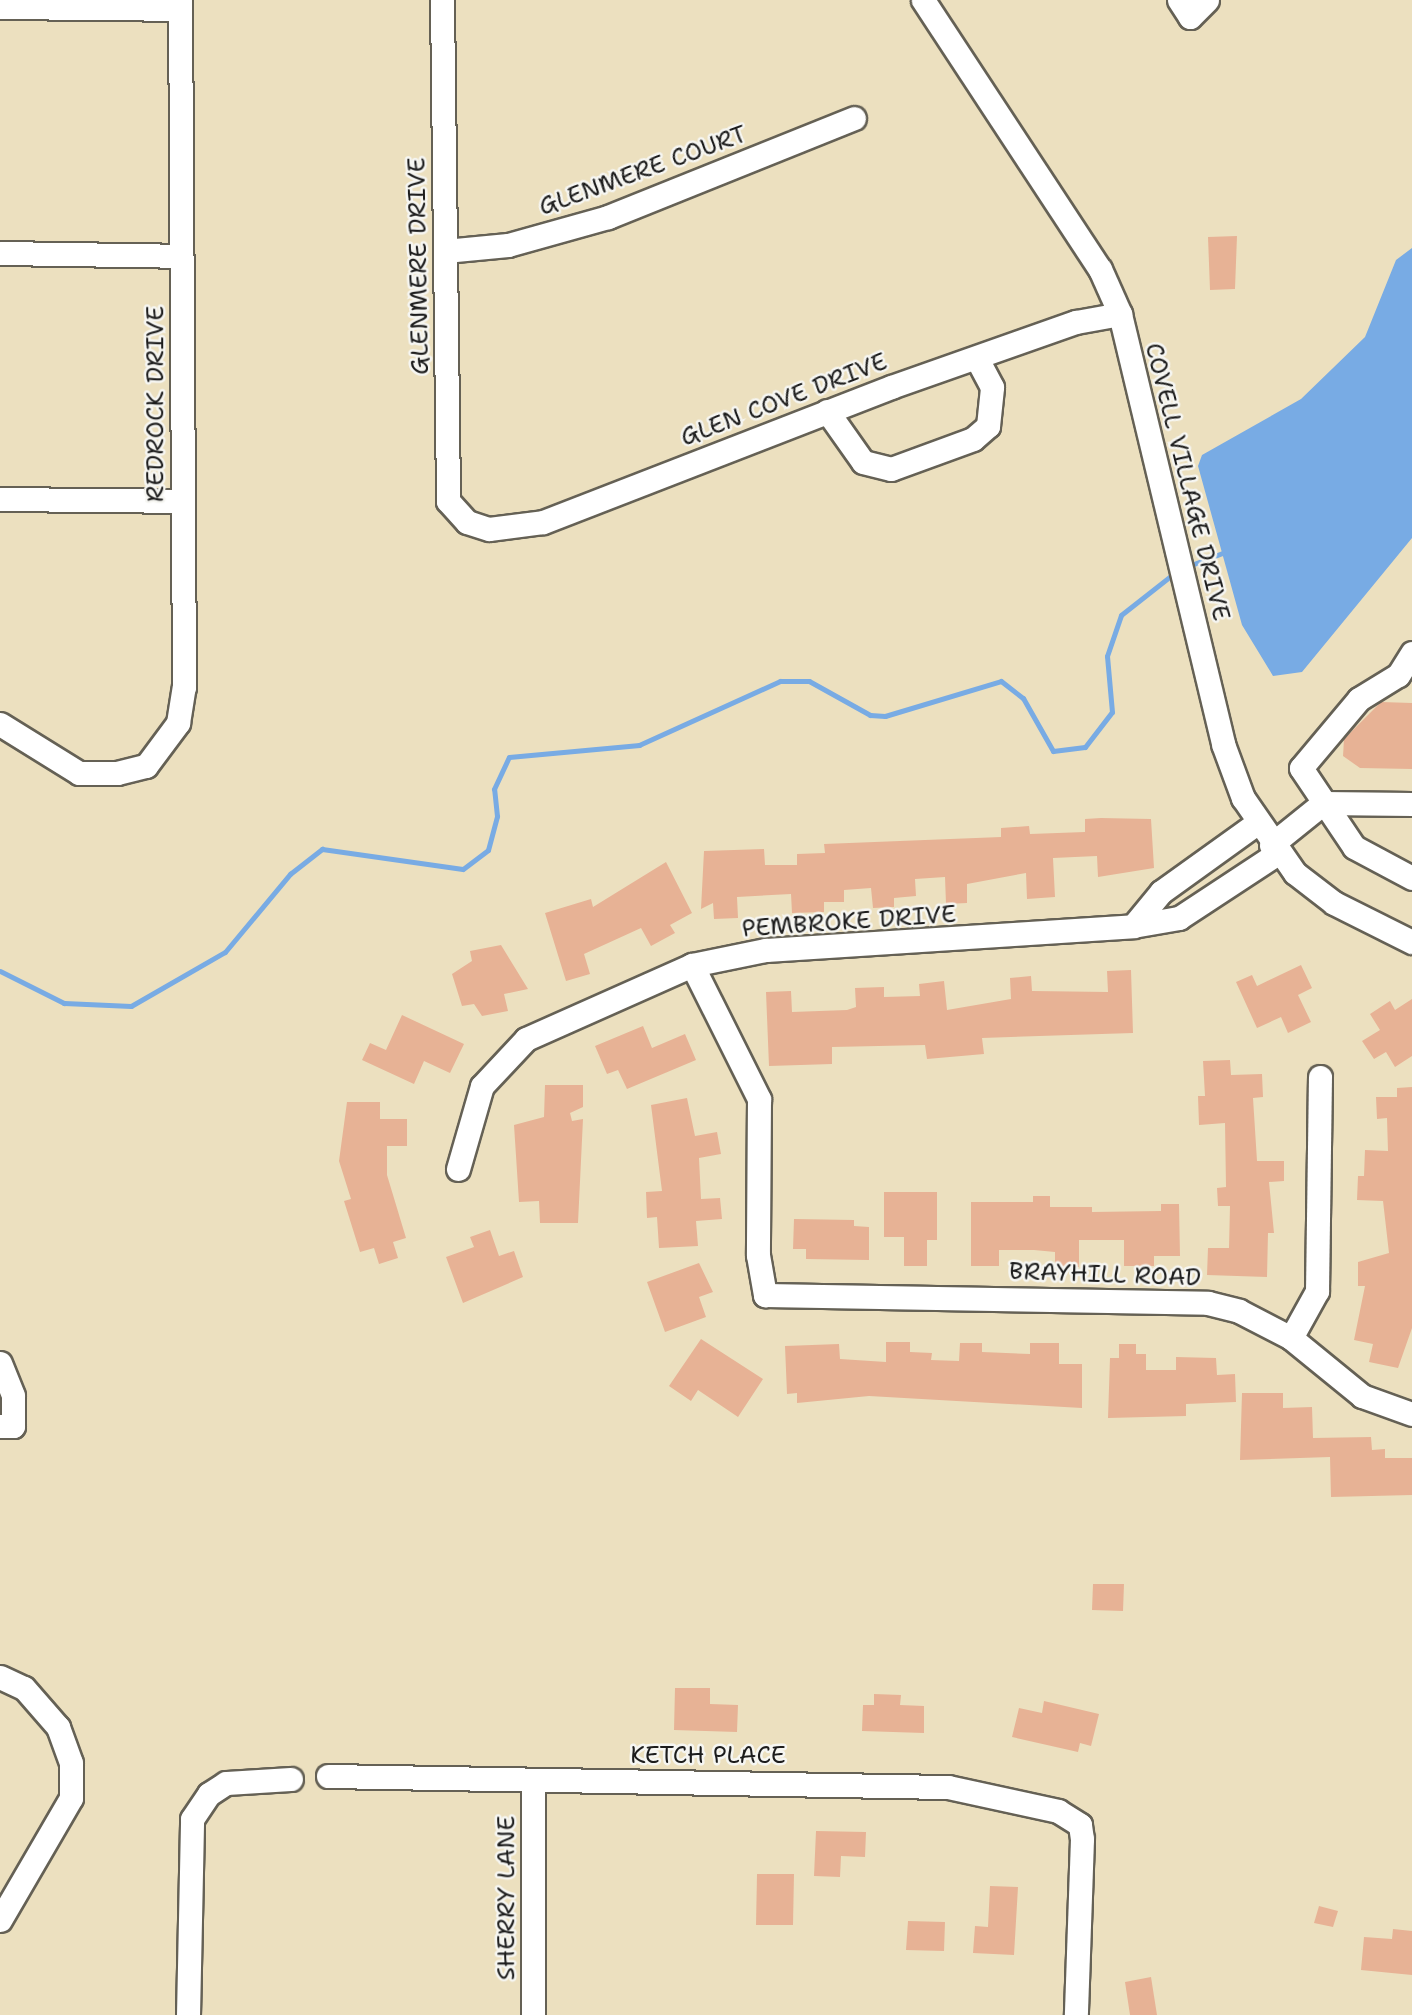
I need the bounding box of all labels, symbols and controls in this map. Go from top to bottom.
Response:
street label: GLENMERE COURT [535,120,751,222]
street label: GLENMERE DRIVE [403,157,435,375]
street label: REDROCK DRIVE [142,306,170,502]
street label: COVELL VILLAGE DRIVE [1139,340,1235,624]
street label: GLEN COVE DRIVE [677,347,891,453]
street label: PEMBROKE DRIVE [741,900,957,944]
street label: BRAYHILL ROAD [1009,1257,1201,1293]
street label: KETCH PLACE [630,1742,786,1770]
street label: SHERRY LANE [493,1816,521,1980]

